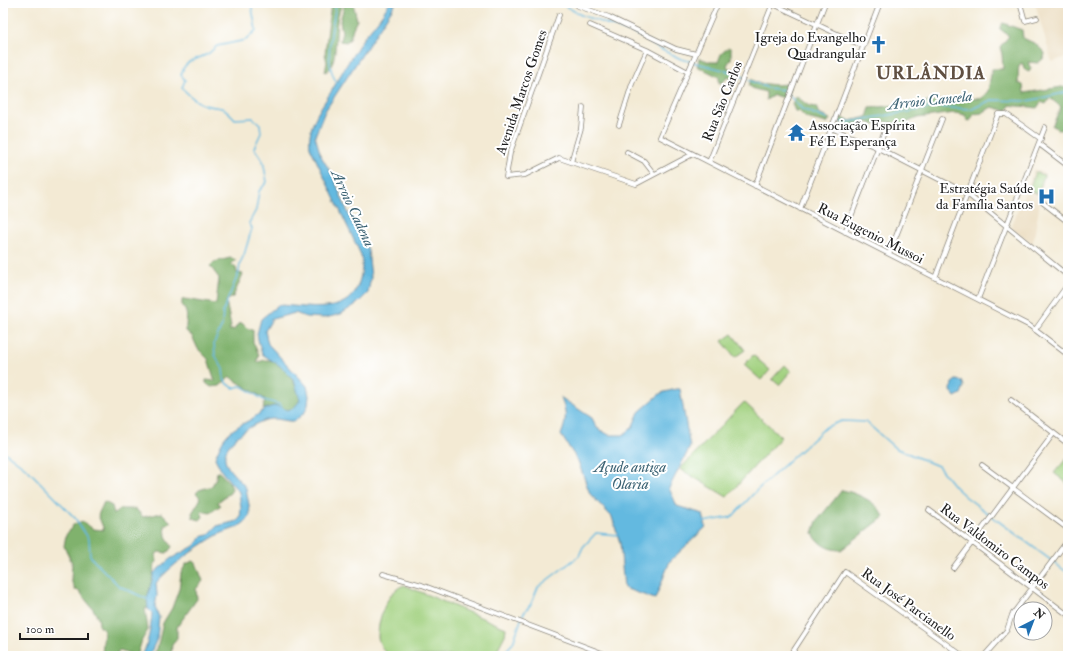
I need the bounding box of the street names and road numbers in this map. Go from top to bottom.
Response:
street label: Avenida Marcos Gomes [492,27,551,158]
street label: Rua São Carlos [699,58,746,144]
street label: Rua Eugenio Mussoi [815,199,927,268]
street label: Rua Valdomiro Campos [936,500,1053,594]
street label: Rua José Parcianello [858,564,959,644]

